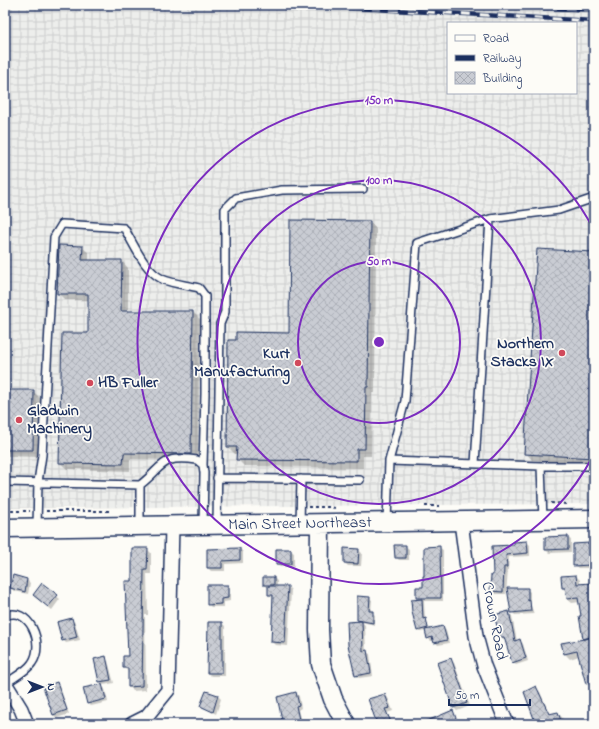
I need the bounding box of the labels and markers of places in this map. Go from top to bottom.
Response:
place label: Northern Stacks IX [490,332,555,374]
centre of rings [372,335,386,349]
place label: Kurt Manufacturing [194,342,291,385]
marker: Northern Stacks IX [557,348,567,358]
marker: Kurt Manufacturing [293,358,303,368]
place label: HB Fuller [98,371,159,395]
marker: HB Fuller [85,378,95,388]
place label: Gladwin Machinery [27,399,92,442]
marker: Gladwin Machinery [14,415,24,425]

